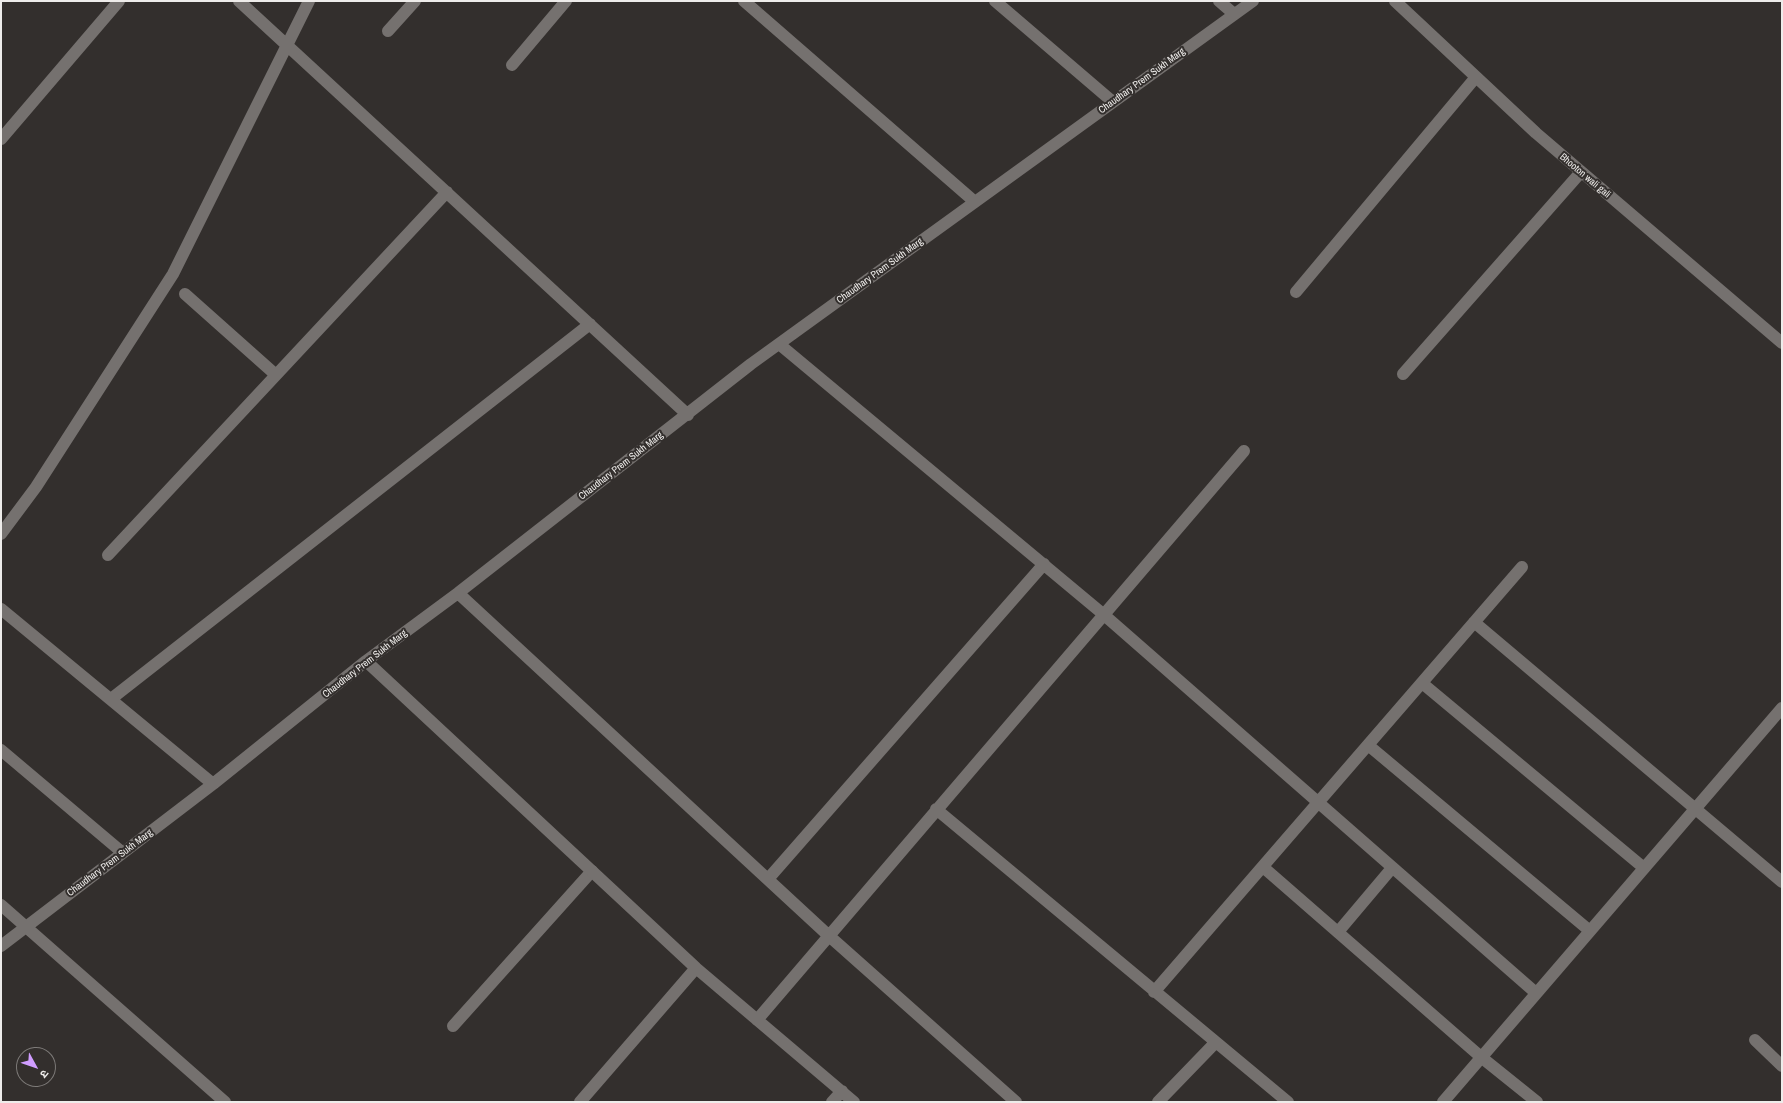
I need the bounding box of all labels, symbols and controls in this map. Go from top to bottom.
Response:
street label: Chaudhary Prem Sukh Marg [1096,46,1188,116]
street label: Bhooton wali gali [1557,151,1613,201]
street label: Chaudhary Prem Sukh Marg [834,236,926,306]
street label: Chaudhary Prem Sukh Marg [576,429,666,503]
street label: Chaudhary Prem Sukh Marg [320,627,410,701]
street label: Chaudhary Prem Sukh Marg [65,827,155,899]
north arrow [16,1047,56,1087]
text: उ [37,1067,52,1081]

